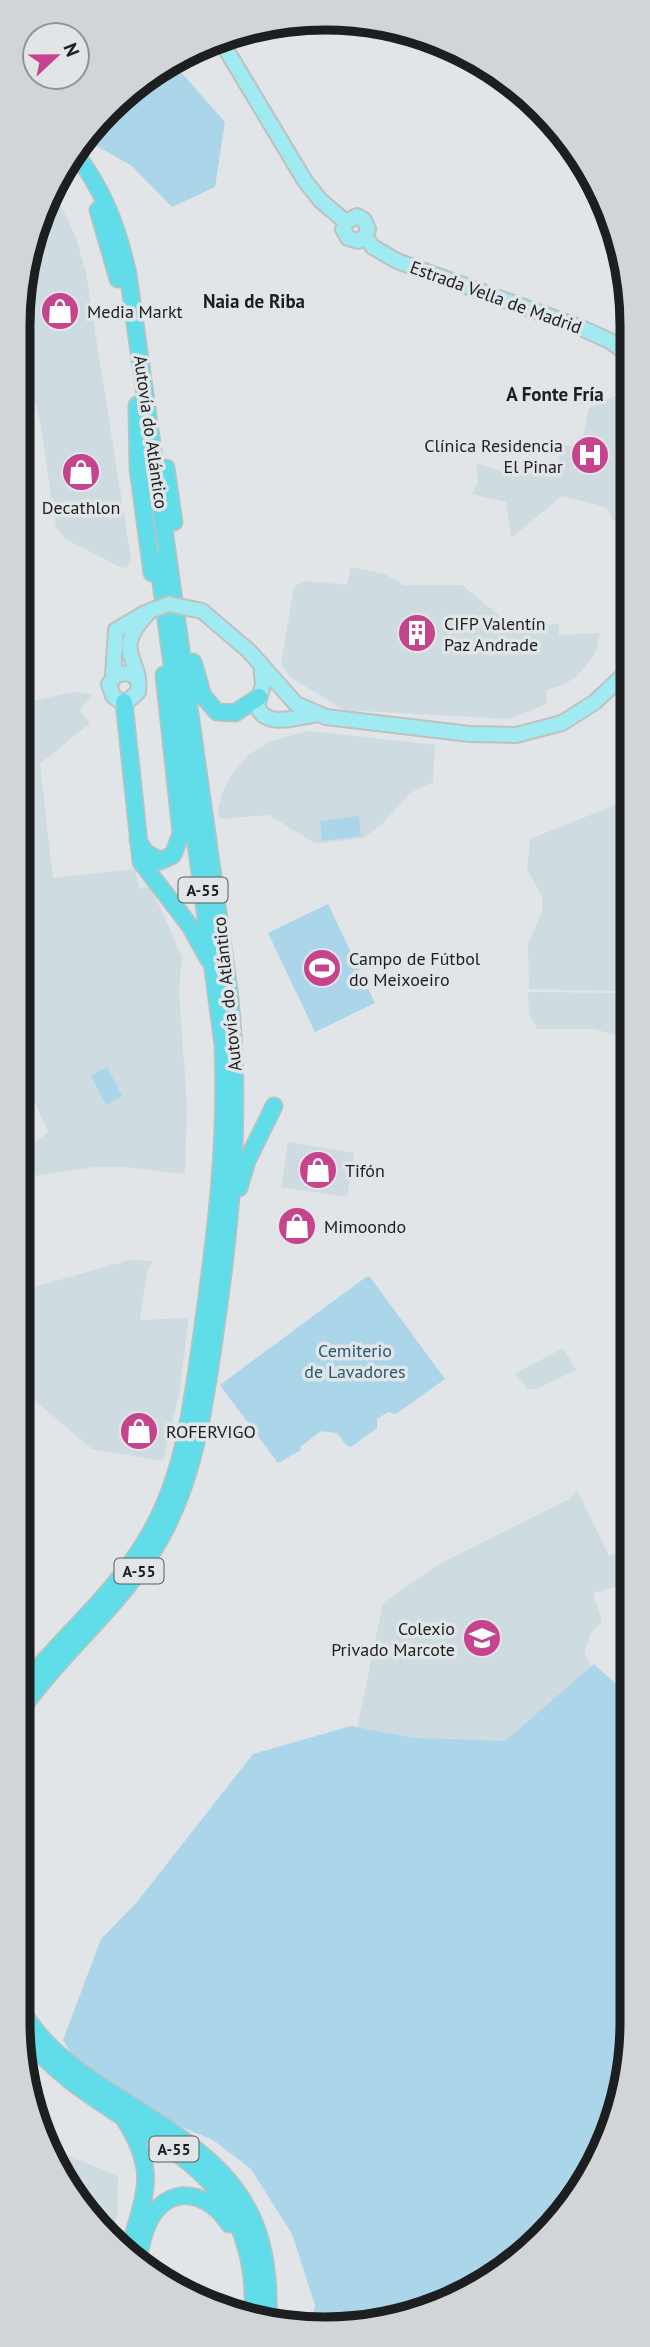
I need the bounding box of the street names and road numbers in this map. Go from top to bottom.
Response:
street label: Estrada Vella de Madrid [407,255,585,339]
street label: Autovía do Atlántico [129,354,173,510]
road number: A-55 [178,877,228,902]
street label: Autovía do Atlántico [207,916,247,1072]
road number: A-55 [114,1558,164,1583]
road number: A-55 [150,2136,198,2162]

